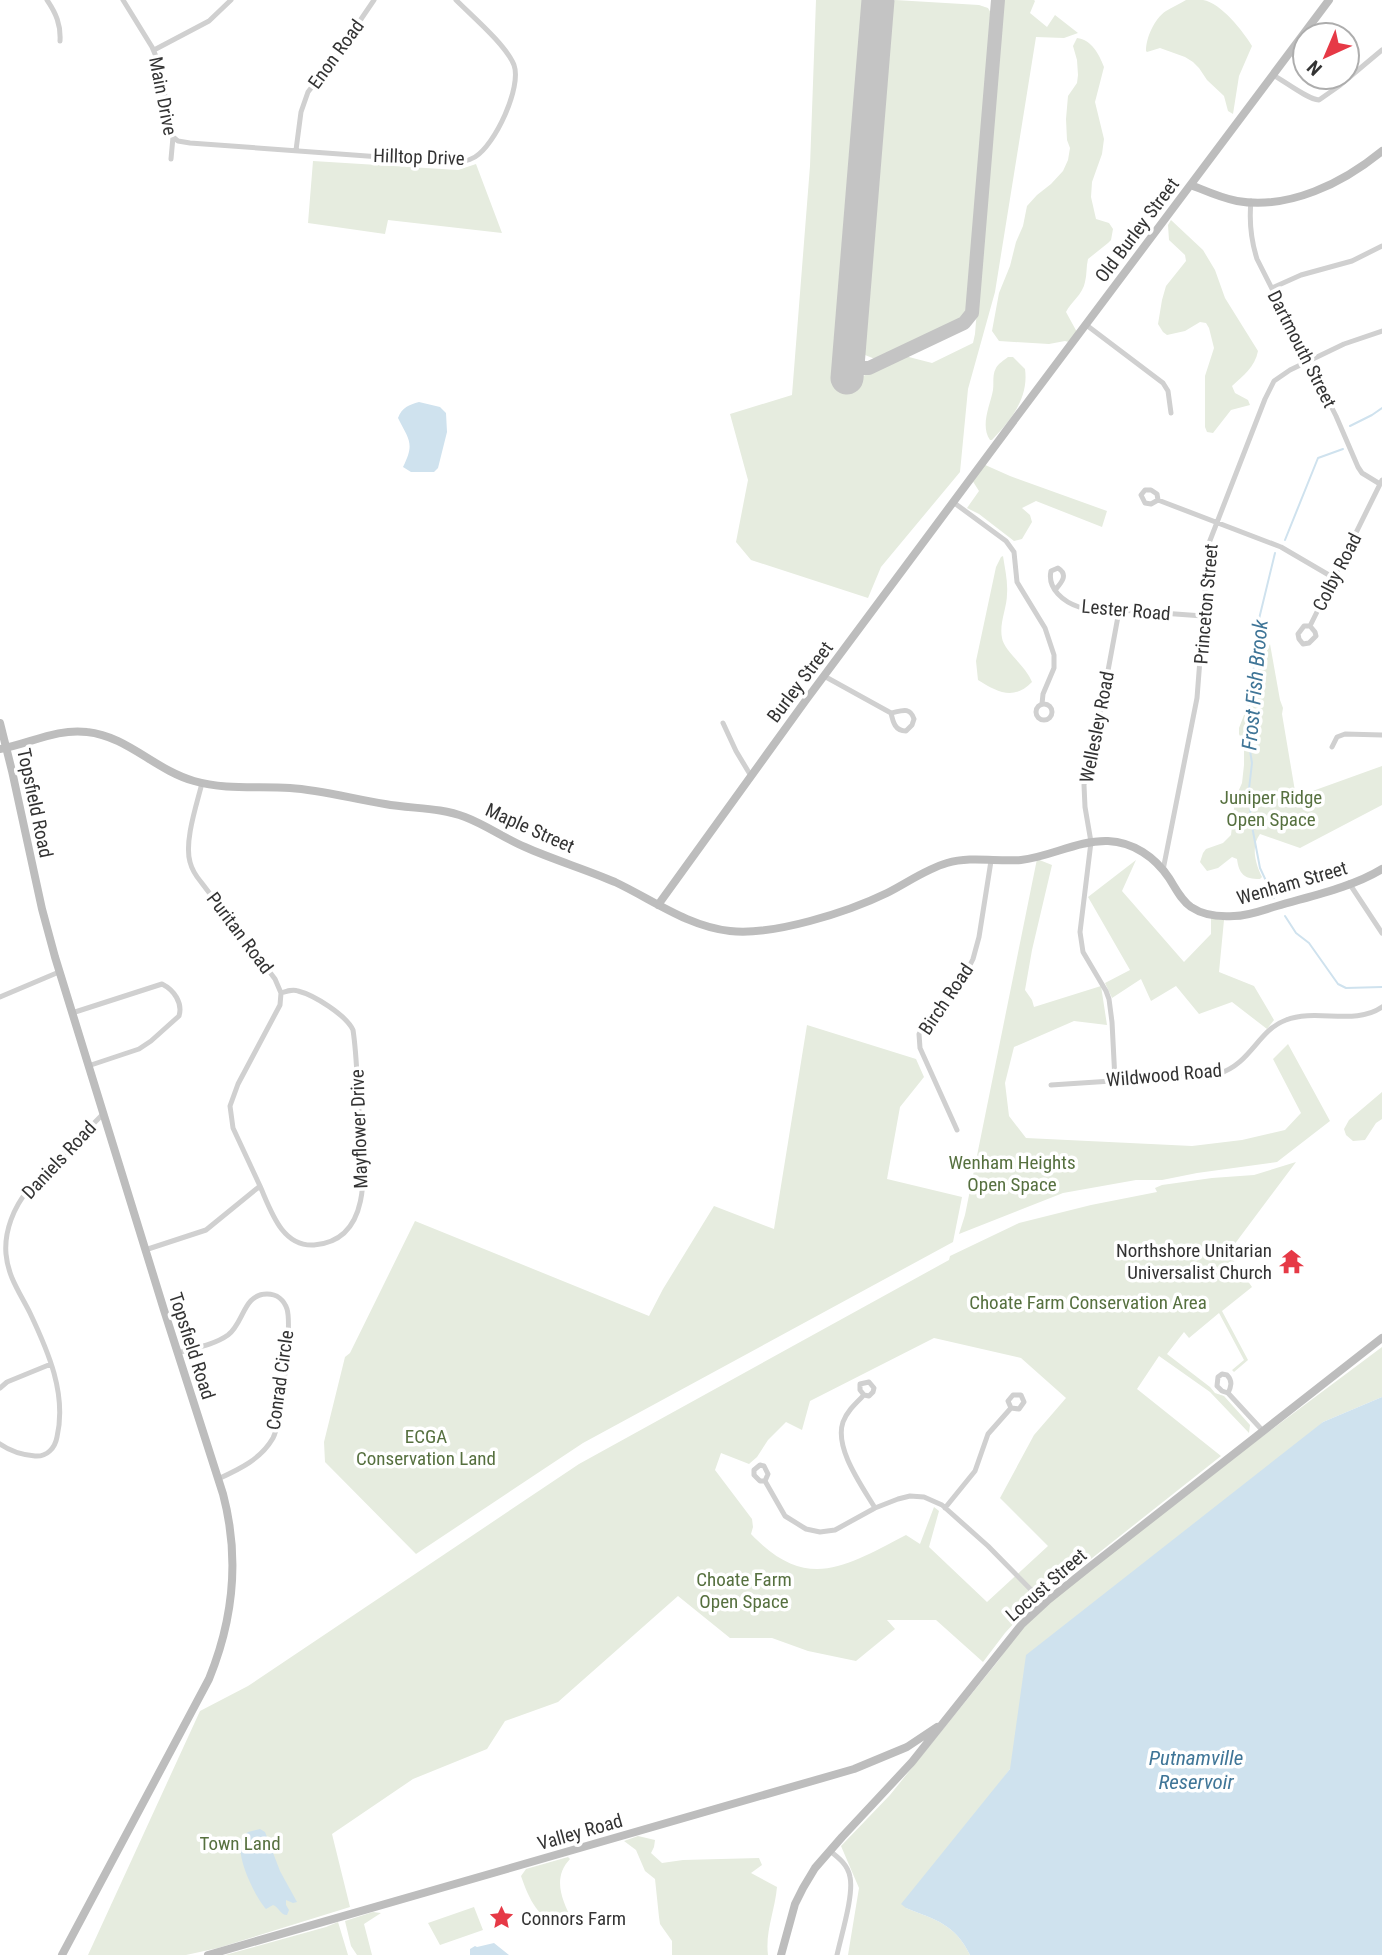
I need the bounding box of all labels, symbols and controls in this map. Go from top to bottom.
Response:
street label: Enon Road [303,15,369,93]
north arrow [1291,21,1361,91]
street label: Main Drive [144,55,182,137]
text: N [1302,56,1327,80]
street label: Hilltop Drive [373,144,465,170]
street label: Old Burley Street [1090,173,1184,287]
street label: Dartmouth Street [1263,287,1341,411]
street label: Colby Road [1308,529,1366,615]
street label: Princeton Street [1189,543,1223,665]
street label: Lester Road [1080,595,1172,625]
water label: Frost Fish Brook [1237,618,1273,751]
street label: Burley Street [762,637,838,727]
street label: Wellesley Road [1075,669,1119,785]
street label: Topsfield Road [12,746,58,860]
park label: Juniper Ridge Open Space [1220,786,1322,831]
street label: Maple Street [482,798,578,858]
street label: Wenham Street [1234,856,1350,910]
street label: Puritan Road [202,888,278,978]
street label: Birch Road [914,959,978,1039]
street label: Wildwood Road [1105,1058,1223,1092]
street label: Mayflower Drive [345,1069,373,1189]
street label: Daniels Road [17,1116,101,1204]
park label: Wenham Heights Open Space [948,1151,1076,1196]
place label: Northshore Unitarian Universalist Church [1116,1239,1272,1284]
temple icon: Northshore Unitarian Universalist Church [1278,1247,1306,1275]
street label: Topsfield Road [164,1290,220,1402]
park label: Choate Farm Conservation Area [969,1291,1207,1314]
street label: Conrad Circle [262,1328,298,1431]
park label: ECGA Conservation Land [356,1425,496,1470]
street label: Locust Street [1001,1544,1091,1626]
park label: Choate Farm Open Space [696,1568,792,1613]
water label: Putnamville Reservoir [1149,1746,1243,1794]
street label: Valley Road [535,1809,625,1855]
park label: Town Land [199,1832,281,1855]
place icon: Connors Farm [487,1904,515,1932]
place label: Connors Farm [521,1907,626,1930]

